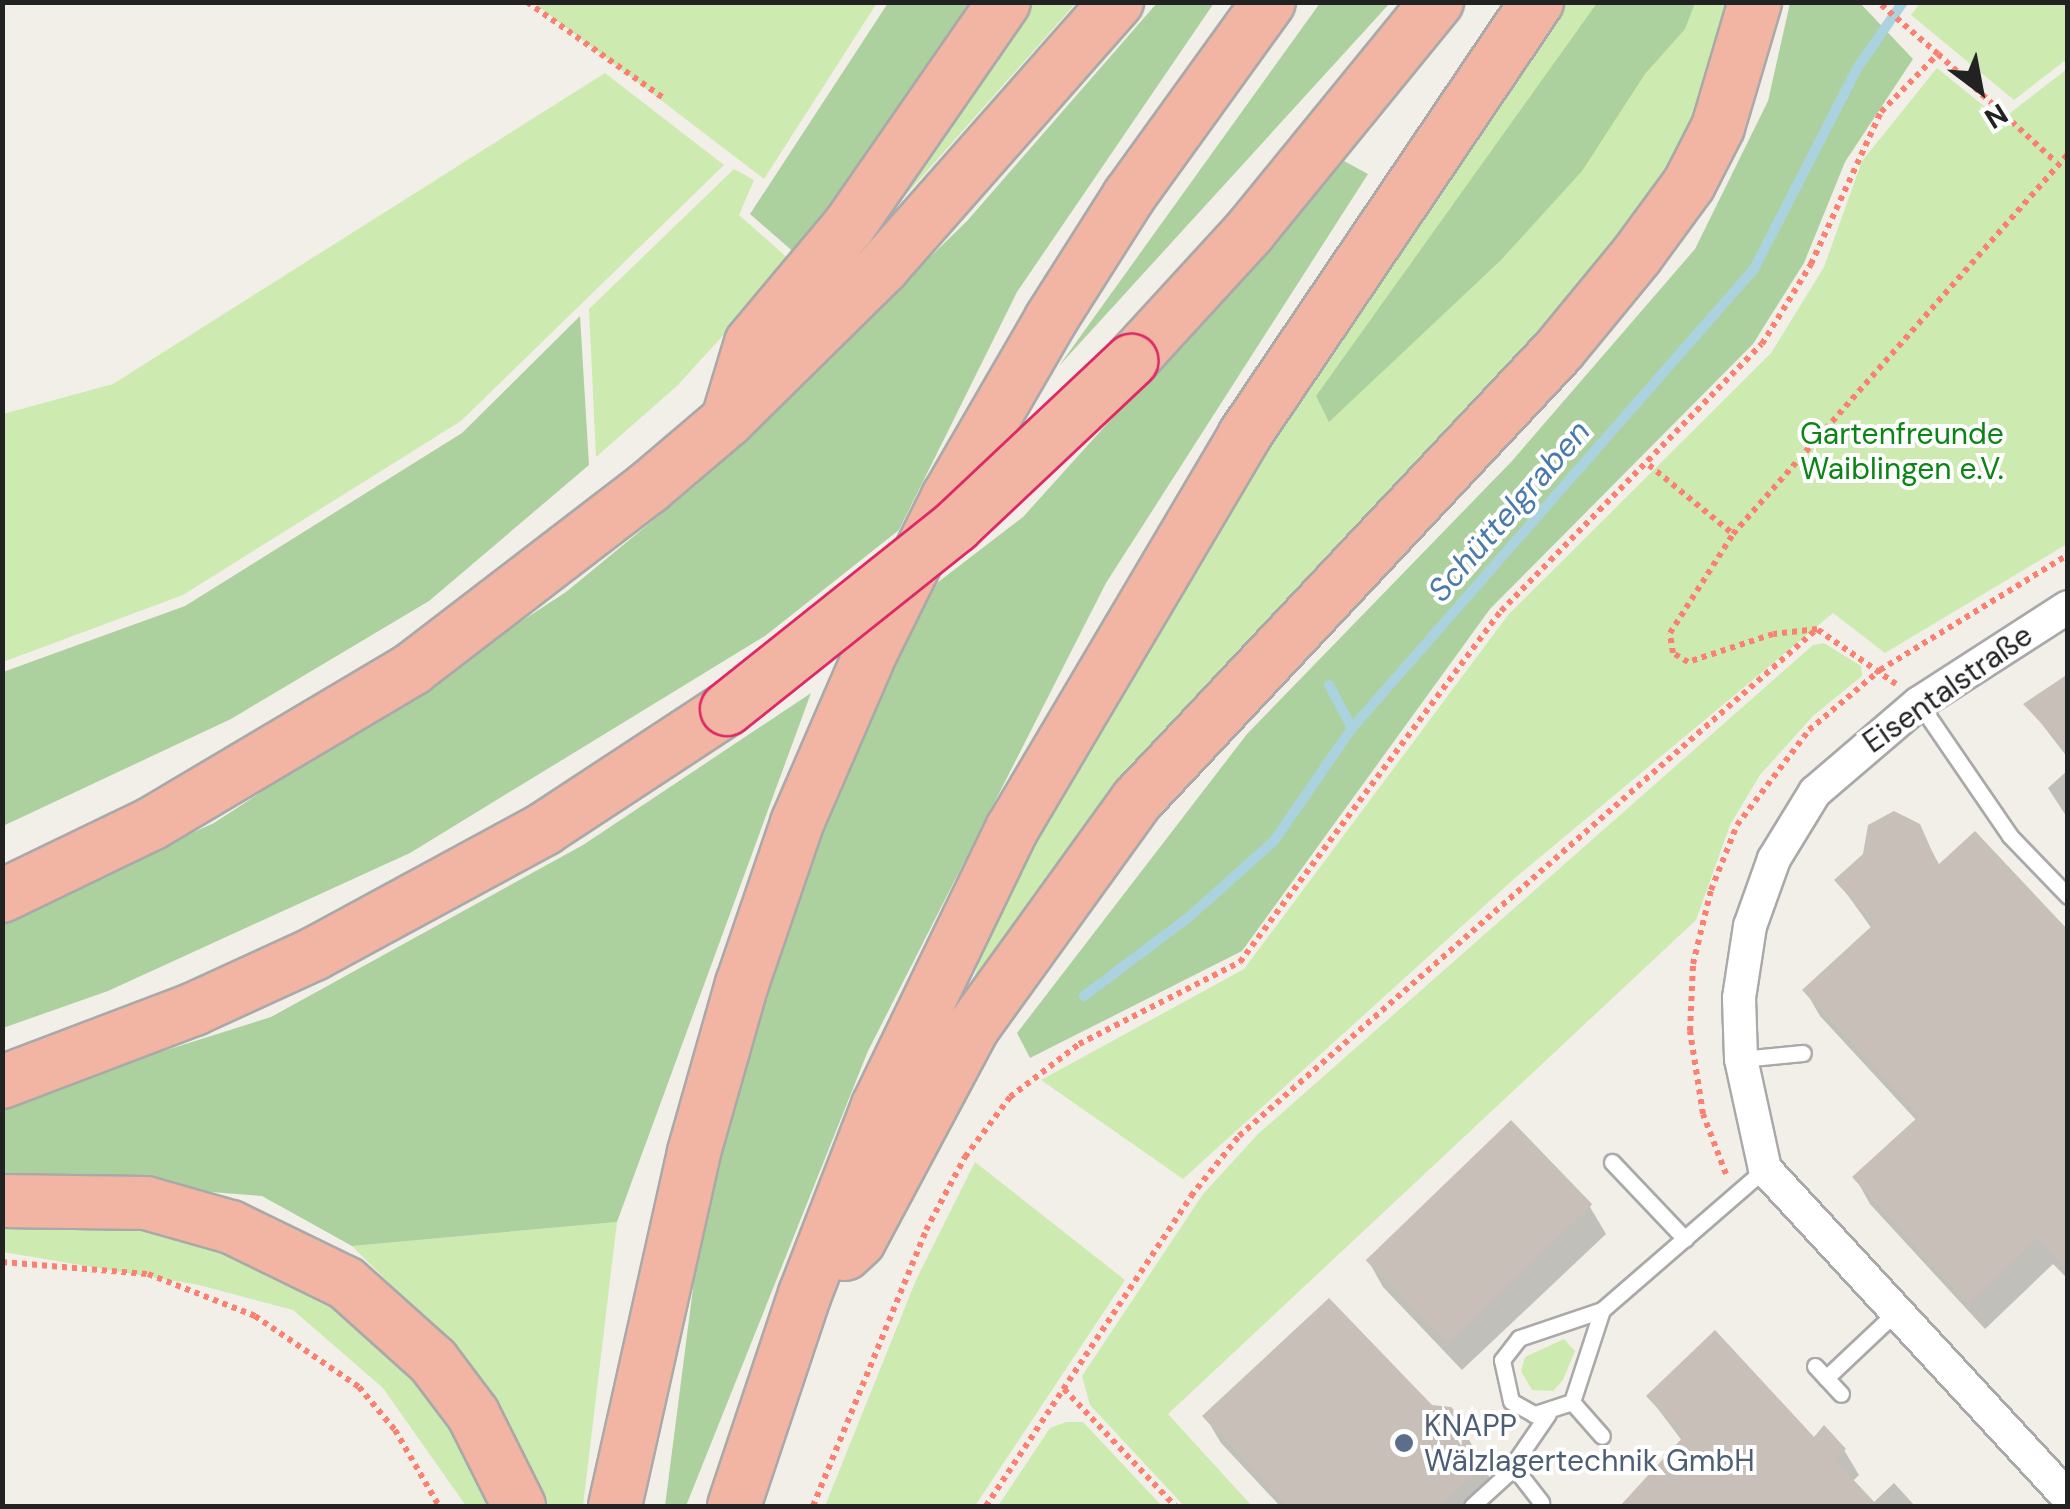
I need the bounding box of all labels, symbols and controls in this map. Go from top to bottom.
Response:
north arrow [1930,40,2030,140]
text: N [1978,95,2015,137]
water label: Schüttelgraben [1420,413,1598,609]
park label: Gartenfreunde Waiblingen e.V. [1800,416,2004,486]
street label: Eisentalstraße [1856,617,2040,761]
place label: KNAPP Wälzlagertechnik GmbH [1424,1408,1755,1478]
marker: KNAPP Wälzlagertechnik GmbH [1393,1432,1415,1454]

